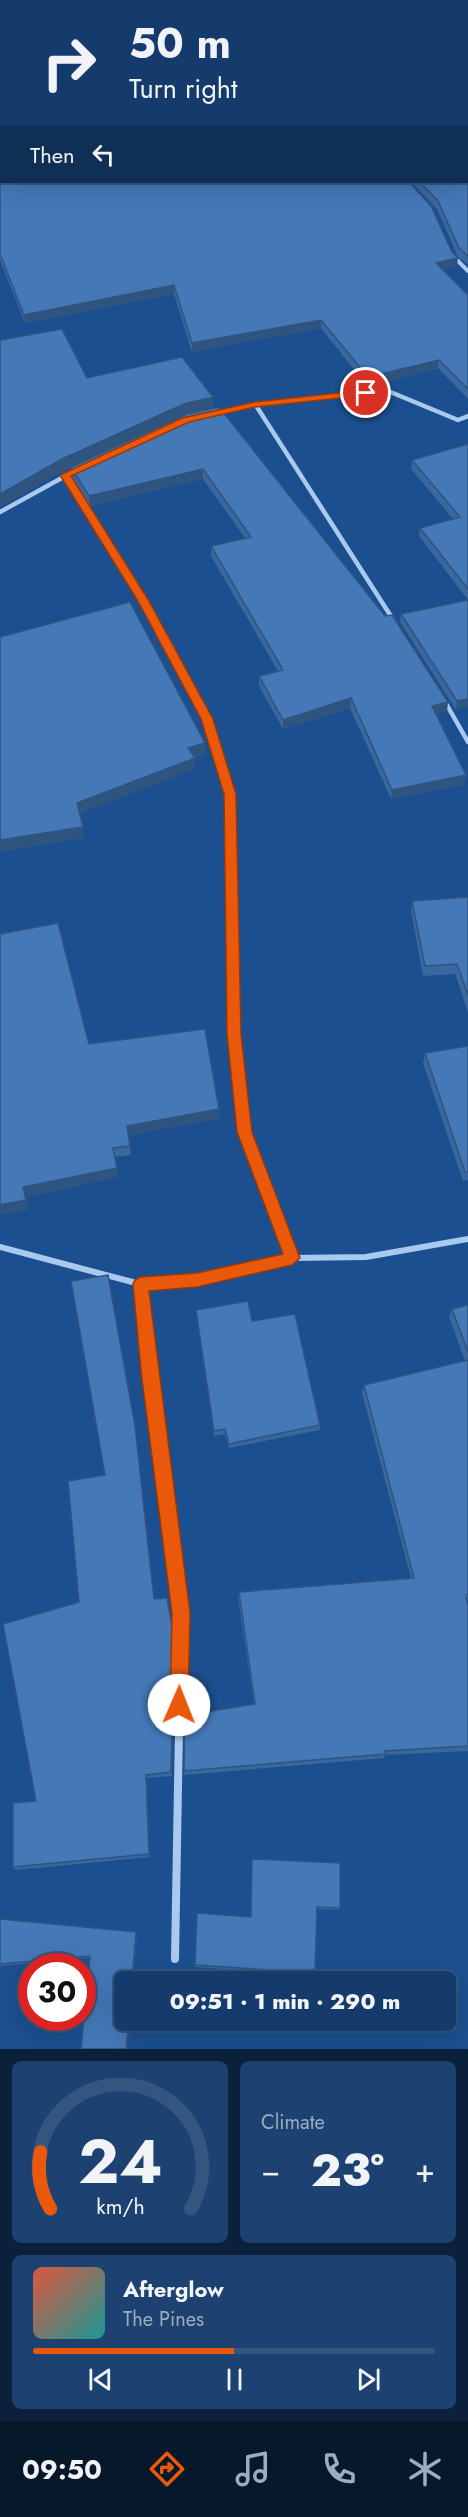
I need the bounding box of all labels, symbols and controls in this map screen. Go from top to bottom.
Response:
text: 50 m [129,13,231,74]
icon: right [30,24,108,102]
text: Turn right [129,69,237,108]
icon: left [87,138,120,171]
text: Then [30,139,75,171]
pin [340,367,391,418]
icon: arrive [349,376,382,409]
position arrow [147,1673,211,1737]
speed limit sign: 30 [18,1953,96,2031]
text: 09:51 · 1 min · 290 m [170,1985,400,2017]
text: Climate [261,2108,325,2137]
text: 24 [78,2116,162,2206]
text: 23° [311,2138,384,2203]
text: − [261,2147,280,2194]
text: + [415,2147,435,2194]
text: km/h [96,2191,144,2222]
text: Afterglow [123,2273,224,2305]
text: The Pines [123,2305,204,2334]
icon: previous [84,2363,117,2396]
icon: pause [218,2363,251,2396]
icon: next [352,2363,385,2396]
icon: directions [146,2448,188,2490]
icon: music [232,2448,274,2490]
icon: phone [318,2448,360,2490]
icon: climate [404,2448,446,2490]
text: 09:50 [22,2450,102,2489]

